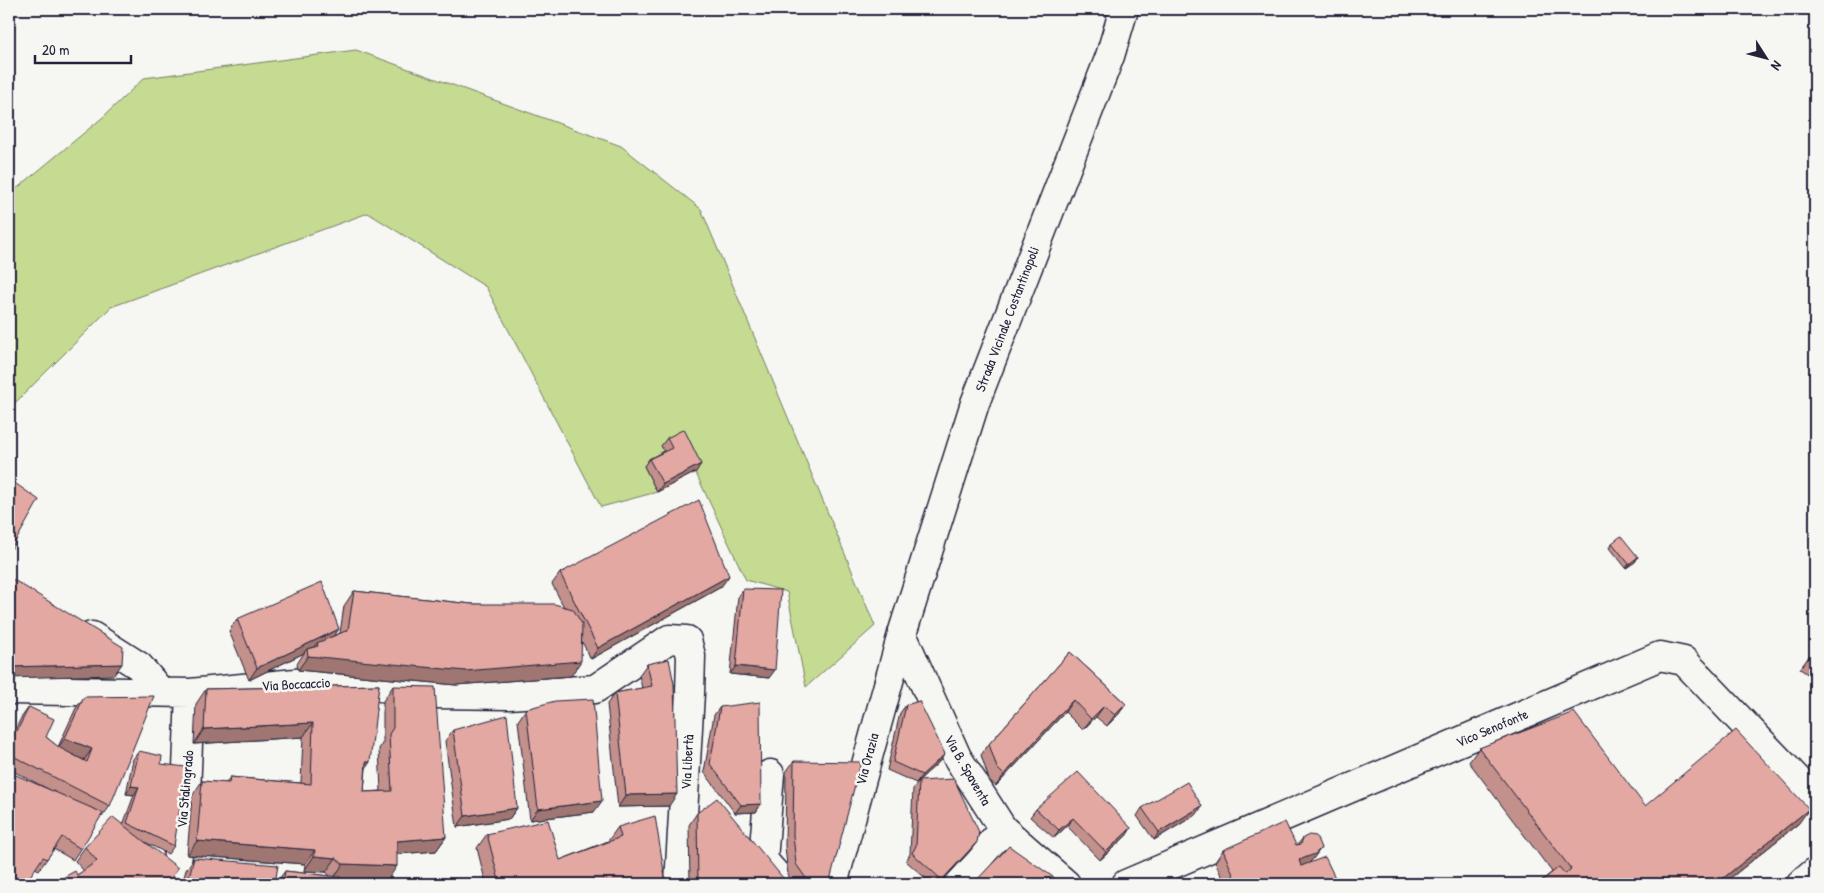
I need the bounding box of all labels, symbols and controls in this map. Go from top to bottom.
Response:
scale bar [35,32,131,64]
north arrow [1742,32,1792,82]
text: 20 m [42,39,69,60]
text: N [1767,57,1787,75]
street label: Strada Vicinale Costantinopoli [970,244,1044,394]
street label: Via Boccaccio [261,672,331,695]
street label: Vico Senofonte [1453,704,1531,751]
street label: Via Orazia [850,730,883,787]
street label: Via B. Spaventa [940,731,997,810]
street label: Via Libertà [676,733,697,790]
street label: Via Stalingrado [172,749,198,829]

